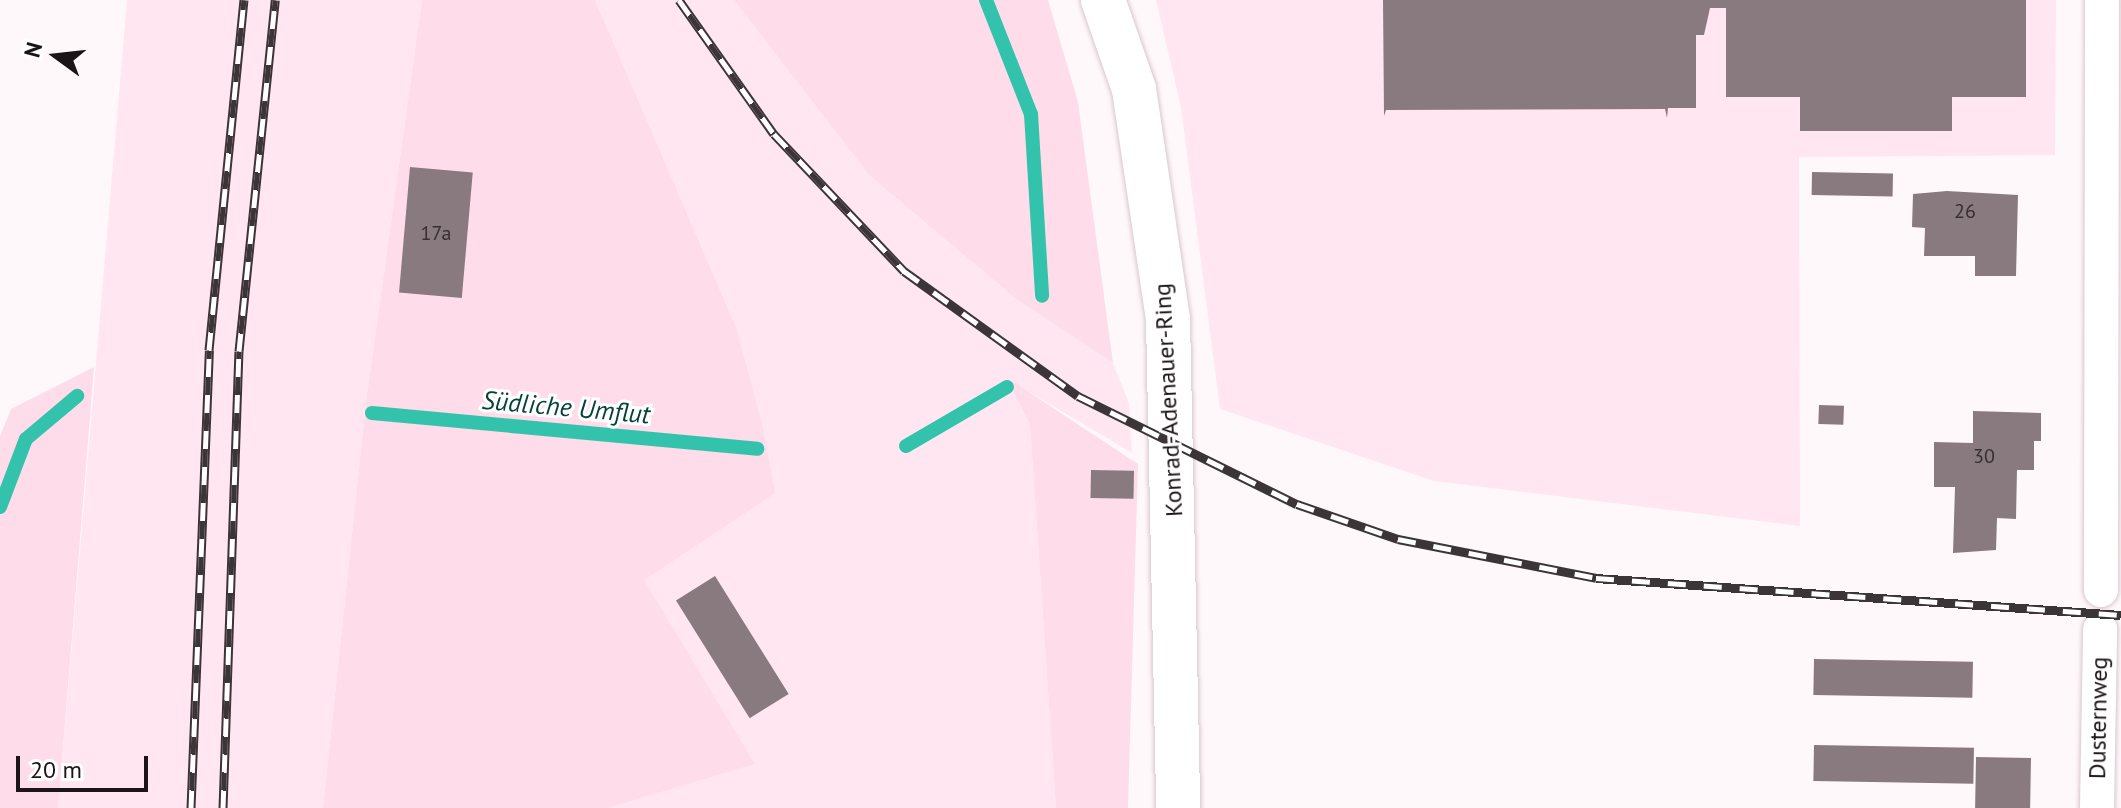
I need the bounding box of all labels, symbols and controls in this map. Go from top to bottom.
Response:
north arrow [16,16,96,96]
text: N [17,39,48,60]
house number: 26 [1954,199,1976,223]
house number: 17a [421,221,451,245]
street label: Konrad-Adenauer-Ring [1147,282,1189,518]
water label: Südliche Umflut [481,384,651,430]
house number: 30 [1973,444,1995,468]
street label: Dusternweg [2083,657,2113,779]
scale bar [20,740,152,790]
text: 20 m [30,754,82,785]

